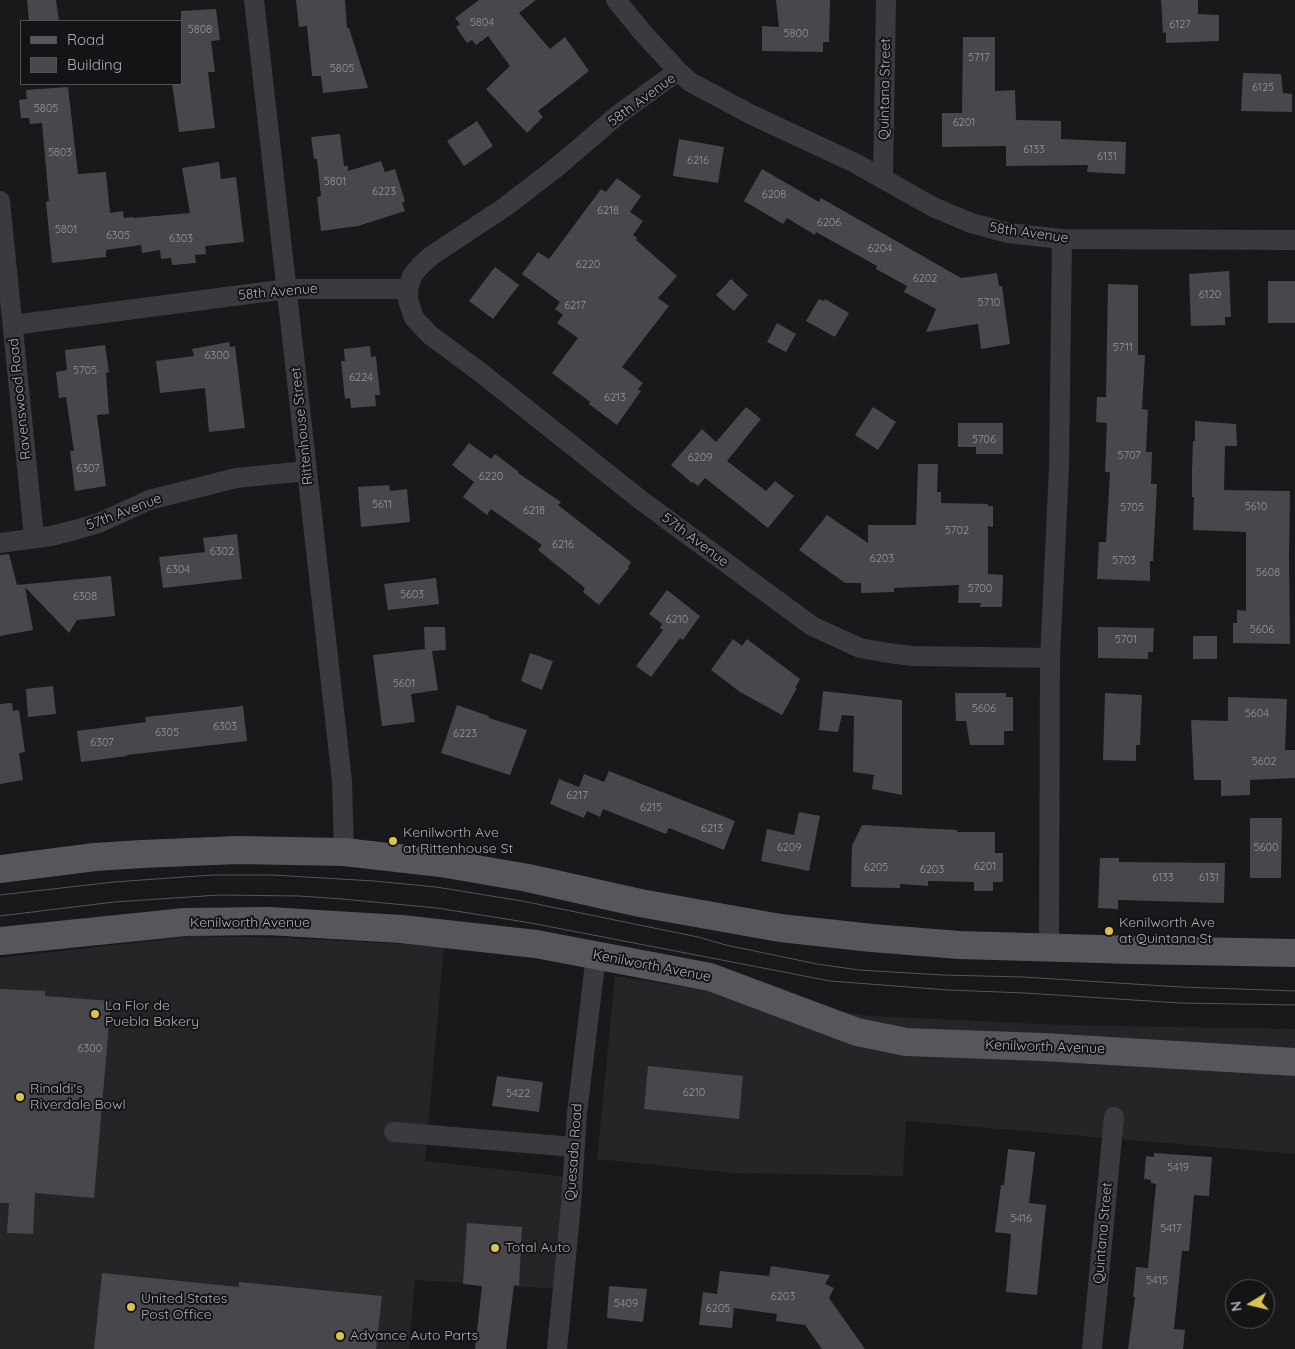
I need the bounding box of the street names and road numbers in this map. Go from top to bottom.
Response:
street label: Quintana Street [876,38,894,140]
street label: 58th Avenue [605,70,679,130]
street label: 58th Avenue [988,219,1070,247]
street label: 58th Avenue [238,280,318,304]
street label: Ravenswood Road [5,337,35,461]
street label: Rittenhouse Street [287,366,317,486]
street label: 57th Avenue [84,490,164,534]
street label: 57th Avenue [658,509,732,571]
street label: Kenilworth Avenue [190,915,310,931]
street label: Kenilworth Avenue [592,946,712,986]
street label: Kenilworth Avenue [985,1037,1105,1057]
street label: Quesada Road [562,1103,586,1201]
street label: Quintana Street [1090,1182,1116,1284]

